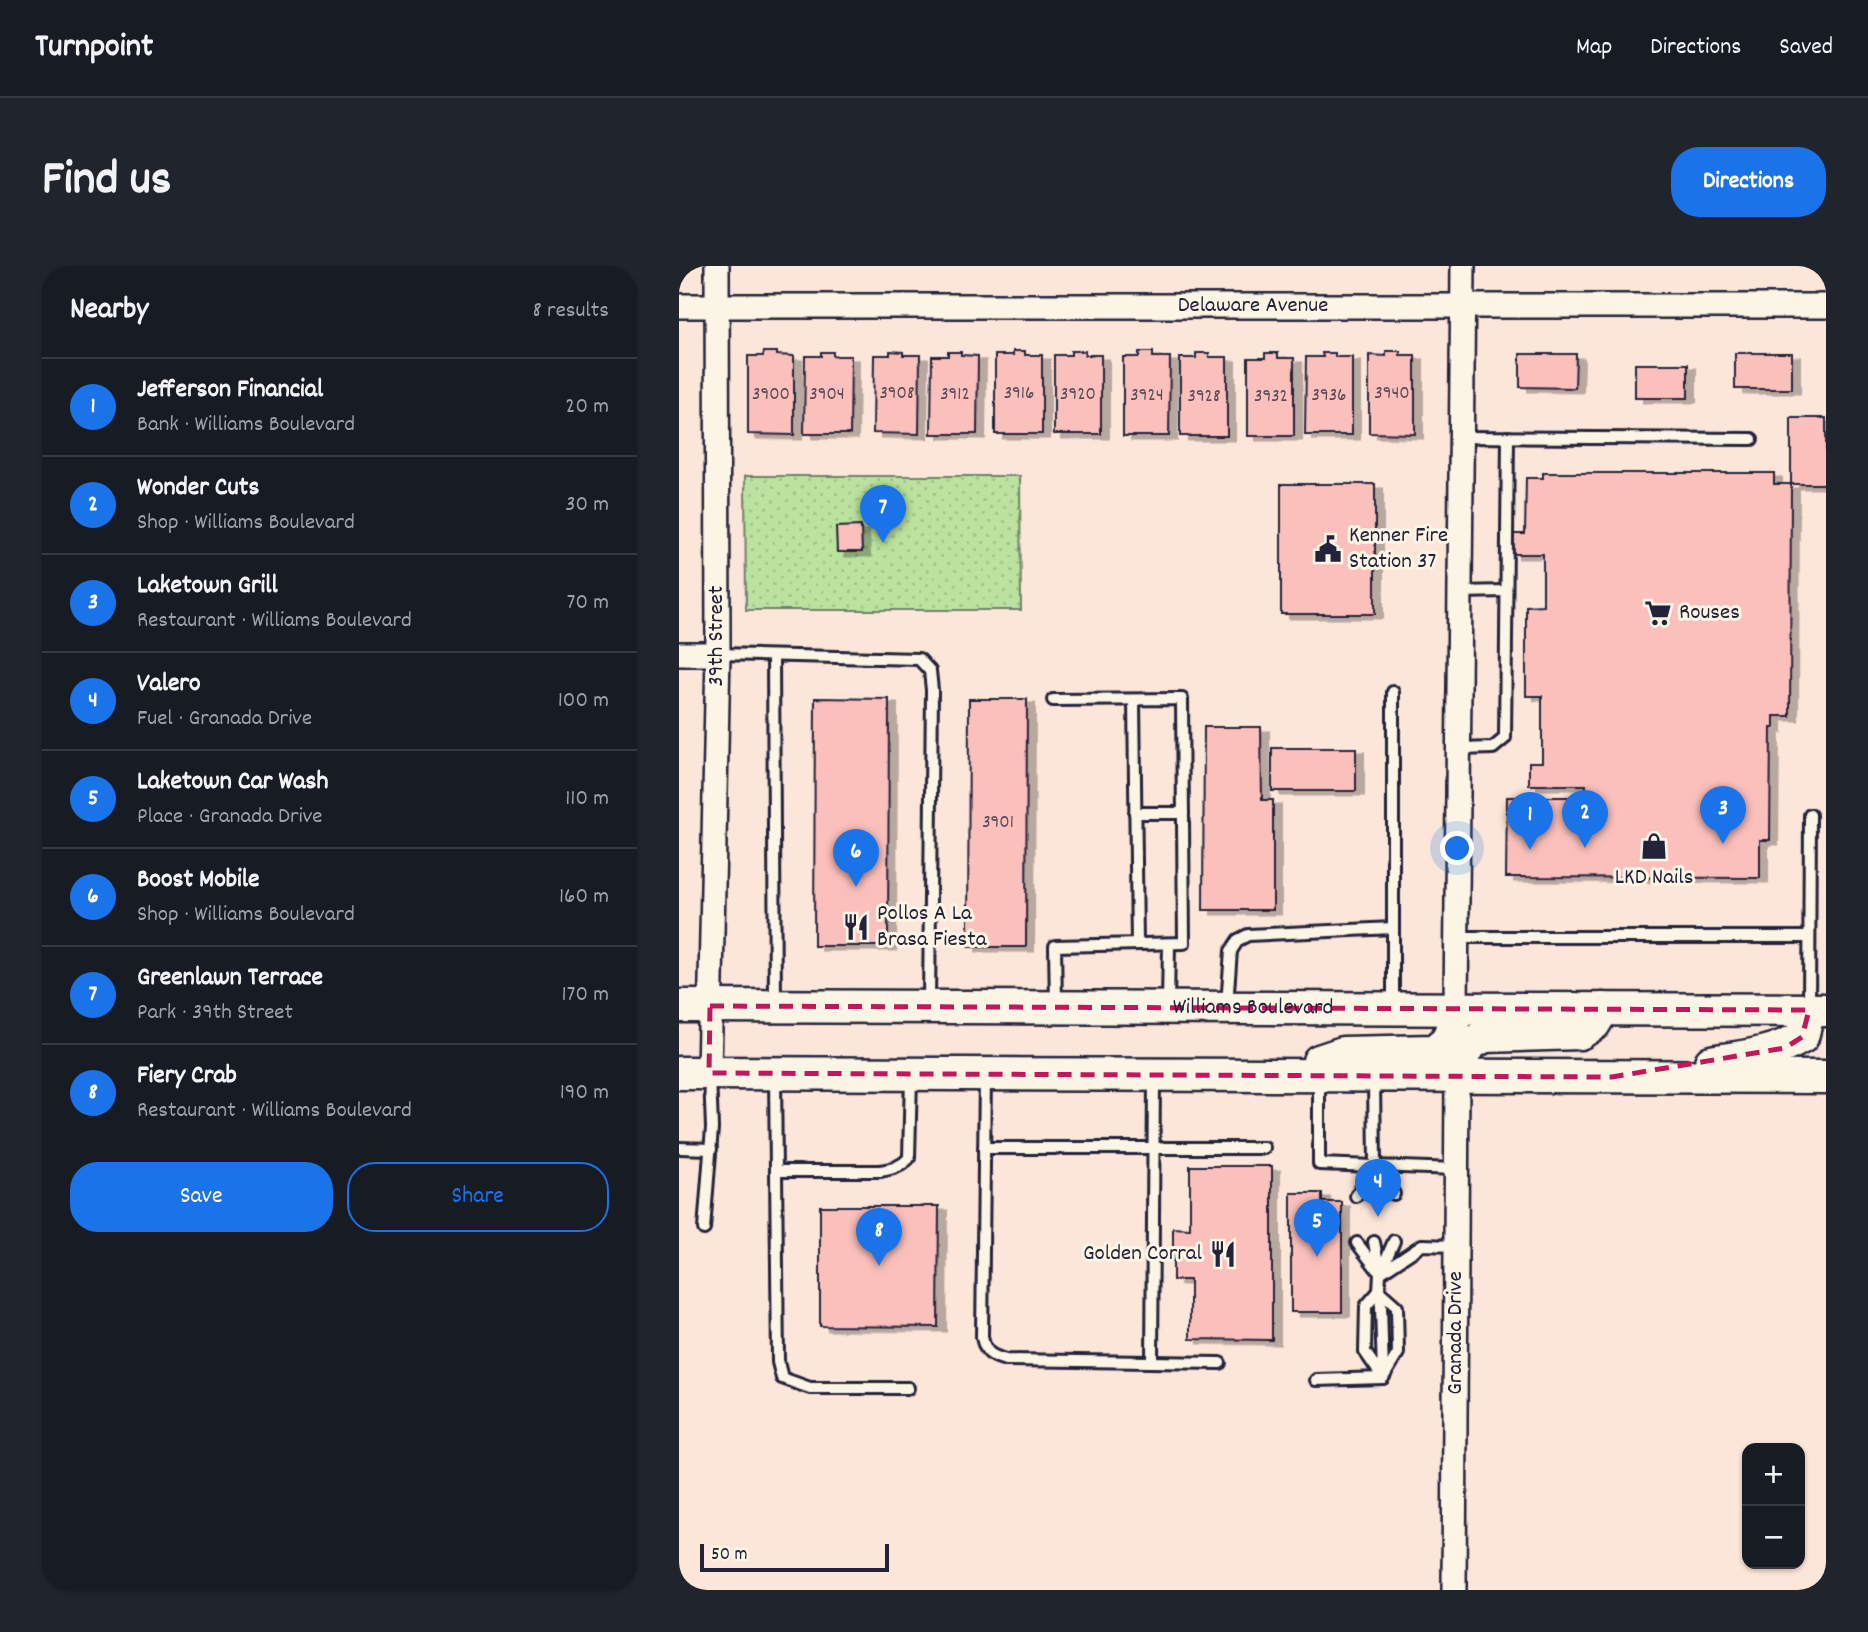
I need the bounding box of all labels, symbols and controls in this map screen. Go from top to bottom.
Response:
text: Turnpoint [35,25,153,72]
text: Map [1576,31,1612,65]
text: Directions [1650,31,1741,65]
text: Saved [1779,31,1833,65]
text: Find us [42,147,171,217]
button: Directions [1671,147,1826,217]
text: Nearby [70,290,148,333]
street label: Delaware Avenue [1178,290,1328,323]
text: 8 results [533,295,609,328]
text: Jefferson Financial [137,372,323,409]
house number: 3908 [879,381,915,408]
house number: 3916 [1004,381,1034,408]
house number: 3940 [1374,381,1410,408]
house number: 3900 [752,382,790,409]
house number: 3904 [809,382,845,409]
house number: 3912 [940,382,970,409]
house number: 3920 [1060,382,1096,409]
house number: 3924 [1130,383,1164,410]
house number: 3936 [1312,383,1346,410]
house number: 3928 [1187,384,1221,411]
house number: 3932 [1254,384,1288,411]
text: 1 [90,391,96,424]
text: 20 m [565,391,609,424]
text: Bank · Williams Boulevard [137,409,355,442]
text: Wonder Cuts [137,470,259,507]
pin: 7 [860,485,906,543]
text: 2 [88,489,98,522]
text: 30 m [565,489,609,522]
text: Shop · Williams Boulevard [137,507,355,540]
place label: Kenner Fire Station 37 [1349,520,1448,579]
public building icon: Kenner Fire Station 37 [1313,534,1343,564]
text: Laketown Grill [137,568,278,605]
street label: 39th Street [701,586,734,686]
text: 3 [88,587,98,620]
text: 70 m [567,587,609,620]
place label: Rouses [1679,597,1740,630]
supermarket icon: Rouses [1643,598,1673,628]
text: Restaurant · Williams Boulevard [137,605,412,638]
text: Valero [137,666,201,703]
text: 4 [88,685,98,718]
text: 100 m [558,685,609,718]
text: Fuel · Granada Drive [137,703,312,736]
text: Laketown Car Wash [137,764,328,801]
text: 5 [88,783,98,816]
text: 110 m [565,783,609,816]
pin: 3 [1700,786,1746,844]
pin: 2 [1562,790,1608,848]
pin: 1 [1507,792,1553,850]
text: Place · Granada Drive [137,801,322,834]
house number: 3901 [982,810,1014,837]
pin: 6 [833,829,879,887]
your location [1440,831,1474,865]
shop icon: LKD Nails [1639,831,1669,861]
text: Boost Mobile [137,862,259,899]
place label: LKD Nails [1615,862,1693,895]
text: 6 [87,881,99,914]
text: 160 m [559,881,609,914]
place label: Pollos A La Brasa Fiesta [877,898,988,957]
text: Shop · Williams Boulevard [137,899,355,932]
restaurant icon: Pollos A La Brasa Fiesta [841,912,871,942]
text: Greenlawn Terrace [137,960,323,997]
text: 7 [89,979,97,1012]
text: 170 m [562,979,609,1012]
street label: Williams Boulevard [1173,991,1333,1025]
text: Park · 39th Street [137,997,293,1030]
text: Fiery Crab [137,1058,237,1095]
text: 8 [88,1077,98,1110]
text: 190 m [560,1077,609,1110]
text: Restaurant · Williams Boulevard [137,1095,412,1128]
pin: 4 [1355,1159,1401,1217]
button: Save [70,1162,333,1232]
button: Share [347,1162,609,1232]
pin: 5 [1294,1199,1340,1257]
pin: 8 [856,1208,902,1266]
place label: Golden Corral [1083,1238,1203,1271]
restaurant icon: Golden Corral [1208,1239,1238,1269]
street label: Granada Drive [1440,1271,1473,1395]
map controls [1742,1443,1805,1569]
button: + [1742,1443,1805,1506]
button: − [1742,1506,1805,1569]
scale bar [700,1541,889,1573]
text: 50 m [711,1542,748,1569]

